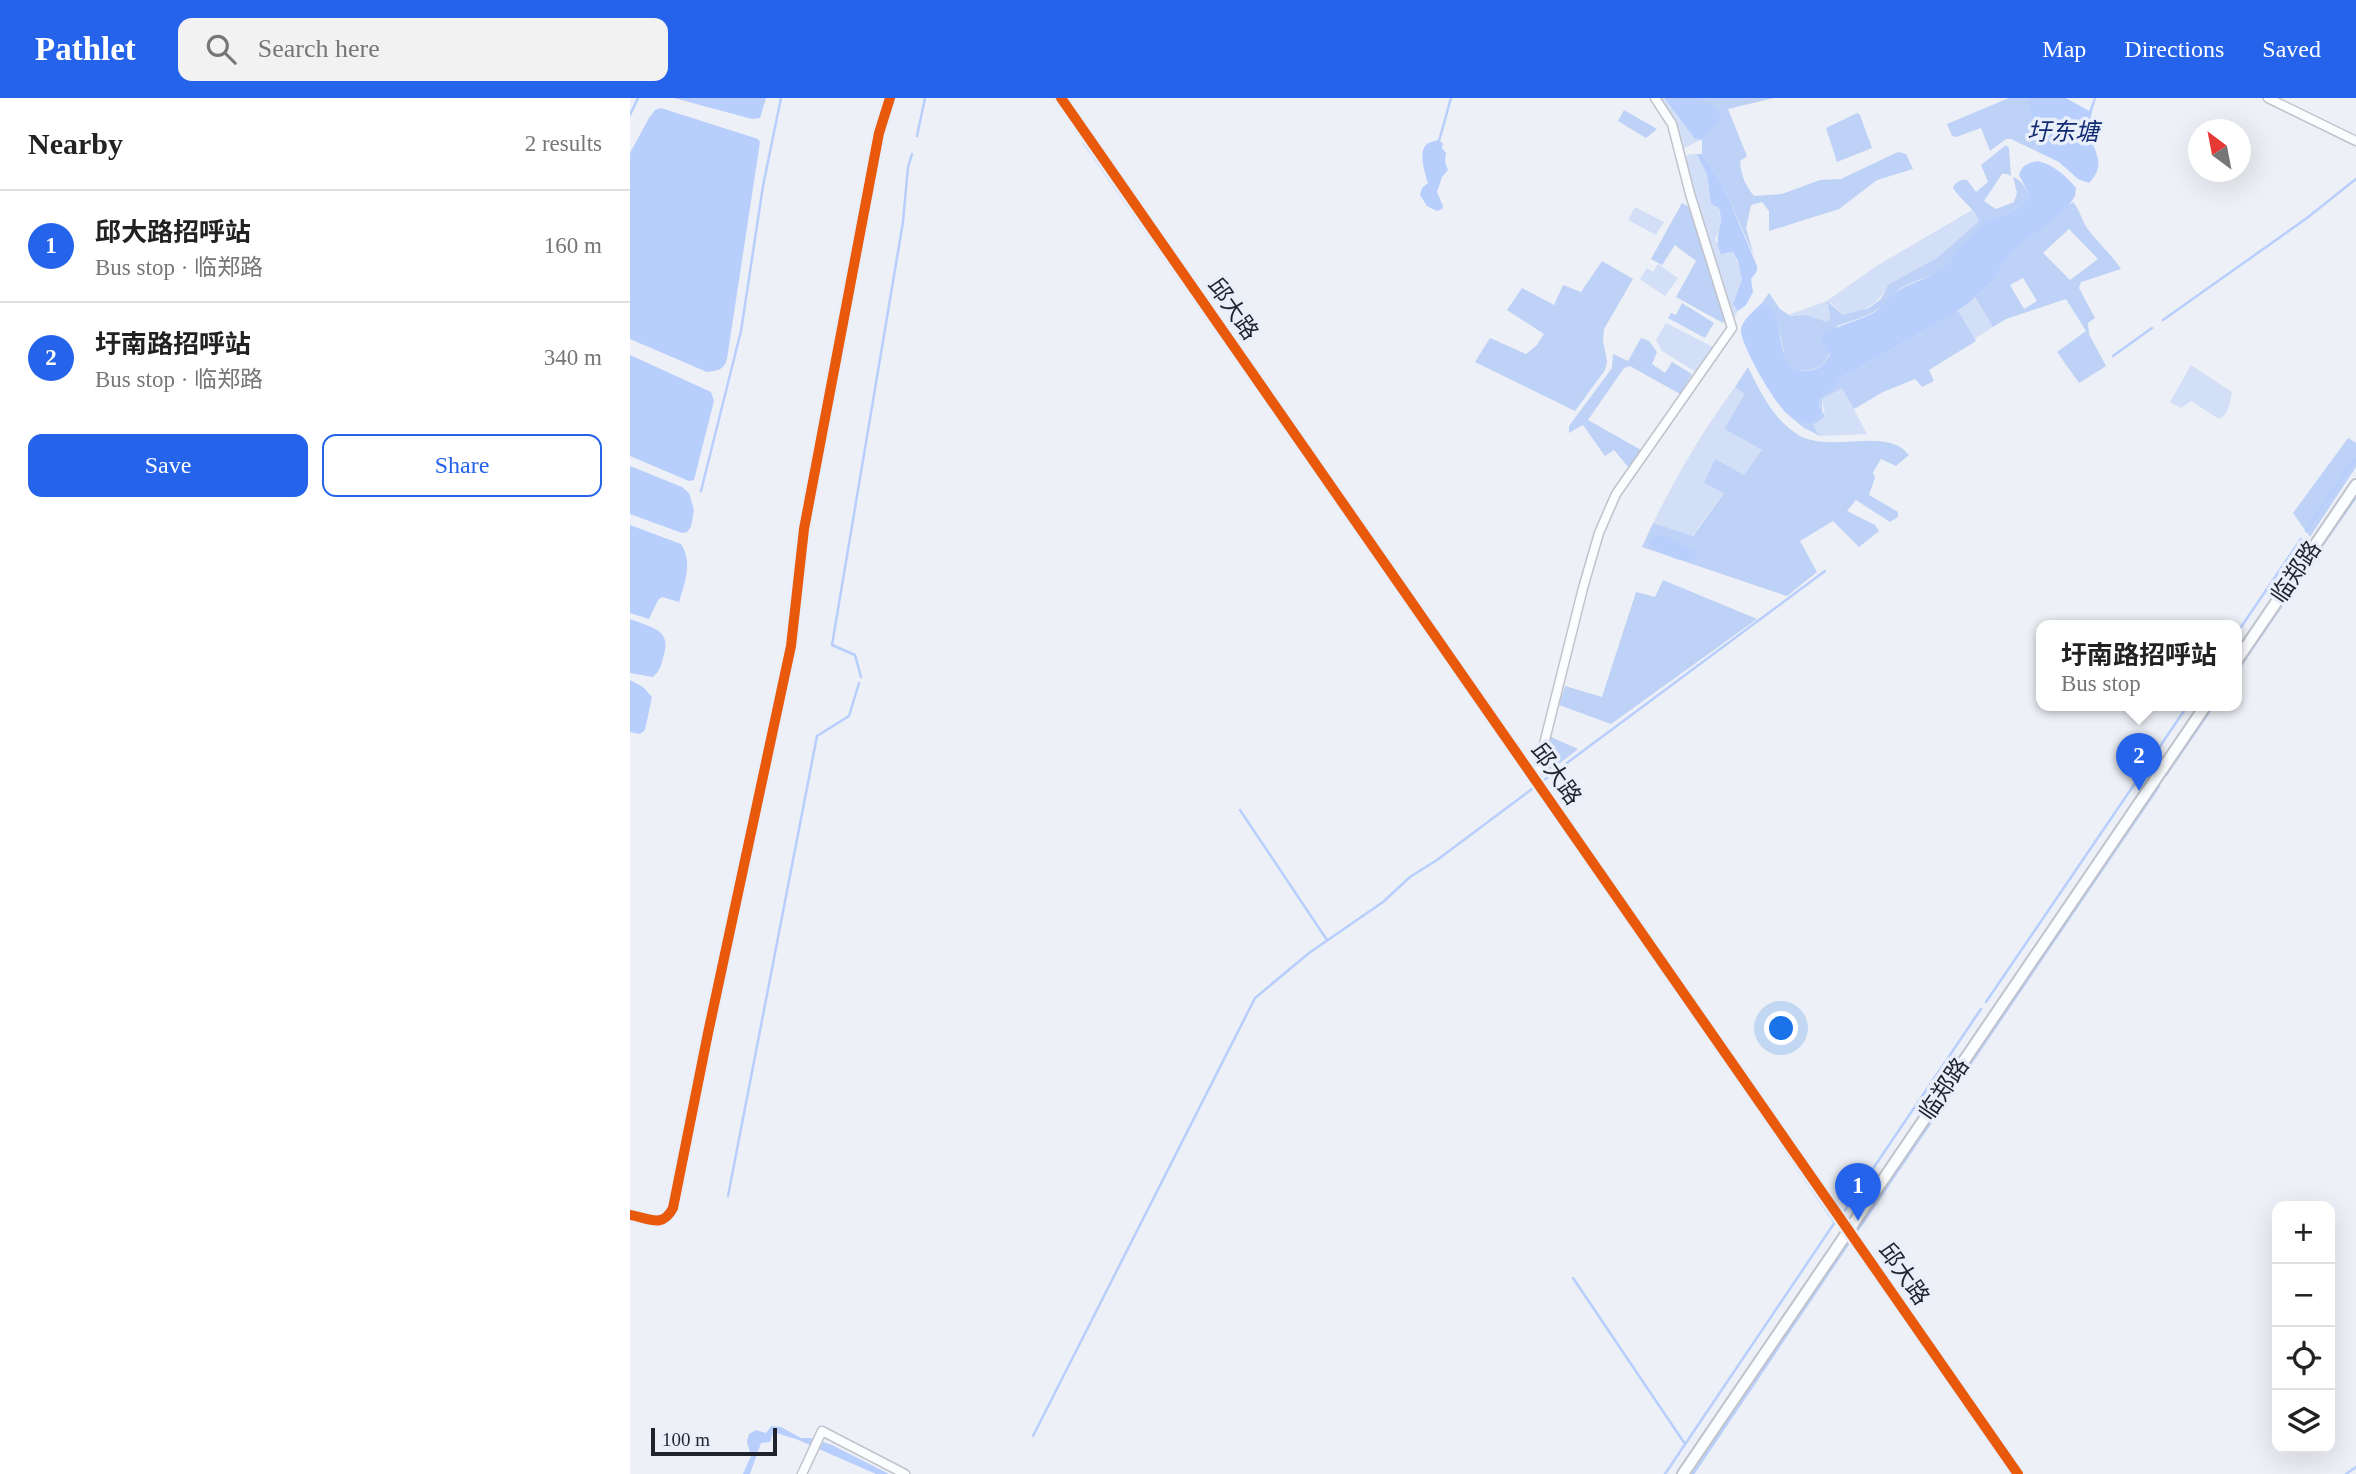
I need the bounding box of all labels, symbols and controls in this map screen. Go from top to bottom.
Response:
search box [178,18,668,81]
icon: search [202,30,240,68]
text: Pathlet [35,31,136,67]
text: Search here [258,34,380,63]
text: Map [2042,36,2086,62]
text: Directions [2124,36,2224,62]
text: Saved [2262,36,2321,62]
water label: 圩东塘 [2027,119,2103,145]
north arrow [2188,119,2251,182]
text: Nearby [28,127,123,160]
text: 2 results [525,131,602,156]
text: 邱大路招呼站 [95,218,251,247]
text: 1 [45,233,57,258]
text: 160 m [544,233,602,258]
text: Bus stop · 临郑路 [95,255,263,280]
street label: 邱大路 [1203,274,1263,344]
text: 圩南路招呼站 [95,330,251,359]
text: 2 [45,345,57,370]
text: 340 m [544,345,602,370]
text: Bus stop · 临郑路 [95,367,263,392]
button: Save [28,434,308,497]
button: Share [322,434,602,497]
street label: 临郑路 [2266,536,2326,608]
popup [2036,620,2242,711]
text: 圩南路招呼站 [2061,641,2217,670]
text: Bus stop [2061,671,2141,696]
pin: 2 [2116,733,2162,791]
street label: 邱大路 [1526,739,1586,809]
your location [1764,1011,1798,1045]
street label: 临郑路 [1914,1053,1974,1125]
pin: 1 [1835,1163,1881,1221]
map controls [2272,1201,2335,1453]
button: + [2272,1201,2335,1264]
street label: 邱大路 [1874,1239,1934,1309]
button: − [2272,1264,2335,1327]
button: locate [2272,1327,2335,1390]
button: layers [2272,1390,2335,1453]
scale bar [651,1425,777,1457]
text: 100 m [662,1429,710,1450]

